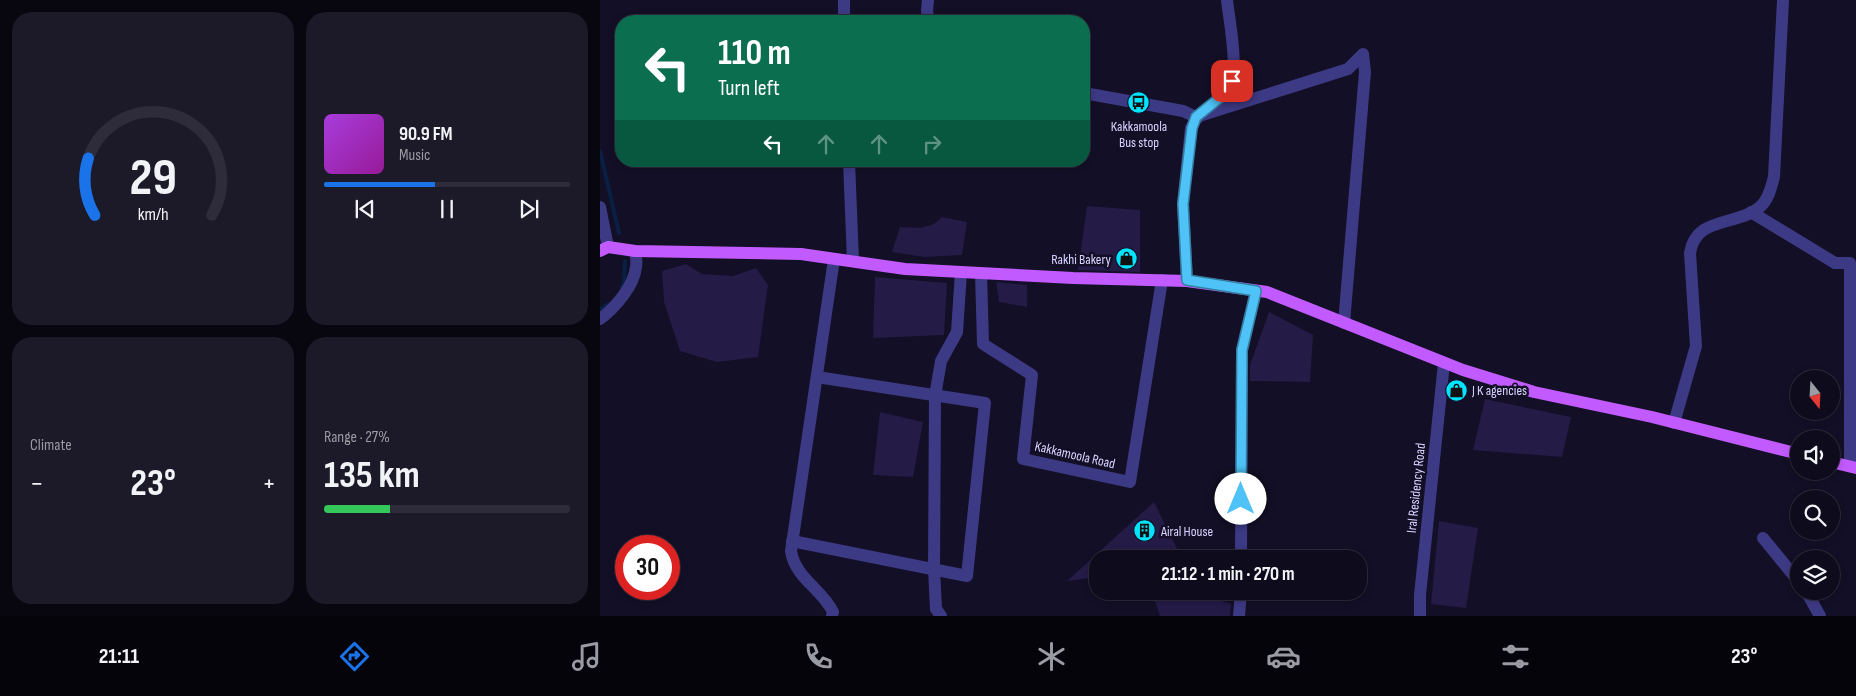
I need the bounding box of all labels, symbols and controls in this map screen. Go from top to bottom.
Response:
text: 110 m [718,32,791,75]
icon: left [635,35,700,100]
pin [1211,60,1253,102]
icon: arrive [1218,67,1246,95]
text: Turn left [718,75,780,102]
bus stop icon: Kakkamoola Bus stop [1127,91,1151,115]
place label: Kakkamoola Bus stop [1111,118,1167,151]
text: 90.9 FM [399,123,453,146]
icon: left [759,130,787,158]
icon: ahead [812,130,840,158]
icon: ahead [865,130,893,158]
icon: right [918,130,946,158]
text: Music [399,146,430,165]
text: 29 [129,147,177,210]
icon: previous [351,195,379,223]
icon: pause [433,195,461,223]
icon: next [515,195,543,223]
text: km/h [138,204,168,225]
shop icon: Rakhi Bakery [1115,247,1139,271]
place label: Rakhi Bakery [1051,251,1112,268]
north arrow [1790,370,1840,420]
map controls [1790,370,1840,600]
shop icon: J K agencies [1444,378,1468,402]
place label: J K agencies [1471,382,1527,399]
text: Range · 27% [324,428,390,447]
button: sound [1790,430,1840,480]
text: Climate [30,436,72,455]
street label: Kakkamoola Road [1033,438,1117,473]
street label: Iral Residency Road [1403,442,1429,534]
text: 135 km [324,453,420,498]
text: 23° [130,461,176,506]
text: − [30,467,44,500]
text: + [262,467,276,500]
position arrow [1214,472,1266,524]
button: search [1790,490,1840,540]
building icon: Airal House [1133,519,1157,543]
place label: Airal House [1160,523,1213,540]
speed limit sign: 30 [615,535,680,600]
button: layers [1790,550,1840,600]
text: 21:12 · 1 min · 270 m [1161,563,1295,586]
icon: directions [337,639,372,674]
icon: music [569,639,604,674]
icon: phone [801,639,836,674]
icon: climate [1034,639,1069,674]
icon: car [1266,639,1301,674]
icon: filters [1498,639,1533,674]
text: 21:11 [99,643,139,670]
text: 23° [1731,643,1757,670]

